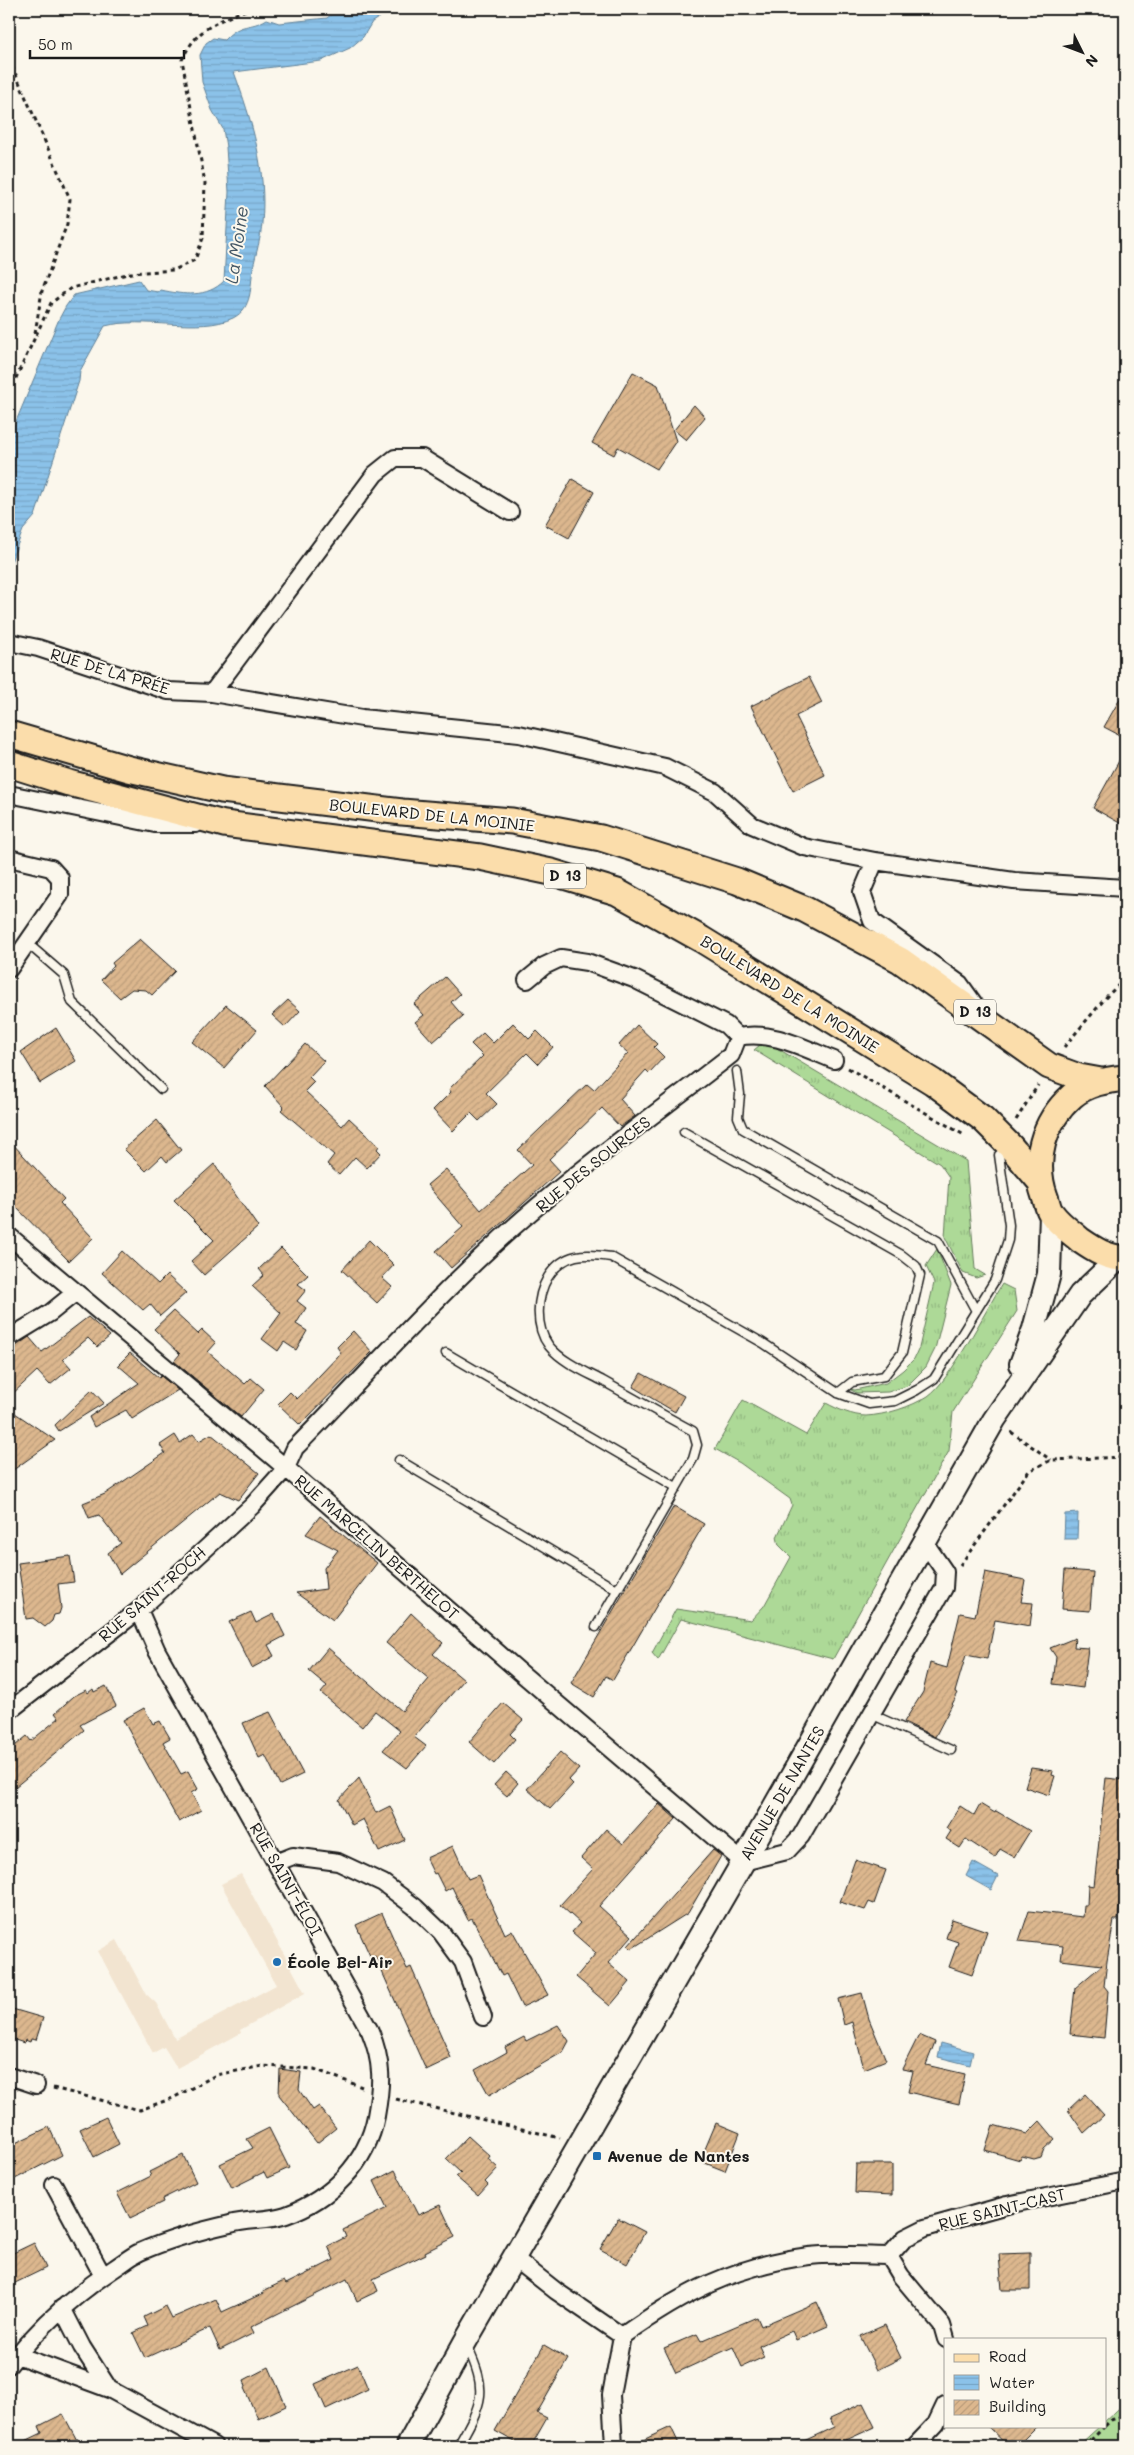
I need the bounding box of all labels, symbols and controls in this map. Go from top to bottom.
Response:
scale bar [30,28,184,60]
north arrow [1056,28,1106,78]
text: 50 m [38,34,73,54]
text: N [1081,51,1103,71]
water label: La Moine [219,205,253,285]
street label: RUE DE LA PRÉE [48,642,172,699]
street label: BOULEVARD DE LA MOINIE [328,793,536,836]
road number: D 13 [544,864,586,888]
street label: BOULEVARD DE LA MOINIE [697,930,883,1057]
road number: D 13 [954,1000,996,1024]
street label: RUE DES SOURCES [531,1111,654,1216]
street label: RUE MARCELIN BERTHELOT [291,1469,464,1624]
street label: RUE SAINT-ROCH [94,1541,210,1646]
street label: AVENUE DE NANTES [734,1722,829,1864]
street label: RUE SAINT-ÉLOI [246,1818,327,1939]
place label: École Bel-Air [287,1951,392,1972]
marker: École Bel-Air [271,1956,283,1968]
place label: Avenue de Nantes [607,2145,750,2166]
marker: Avenue de Nantes [591,2150,603,2162]
street label: RUE SAINT-CAST [936,2183,1068,2234]
legend [944,2338,1106,2428]
text: Road [989,2346,1026,2366]
text: Water [989,2372,1035,2392]
text: Building [989,2396,1046,2416]

